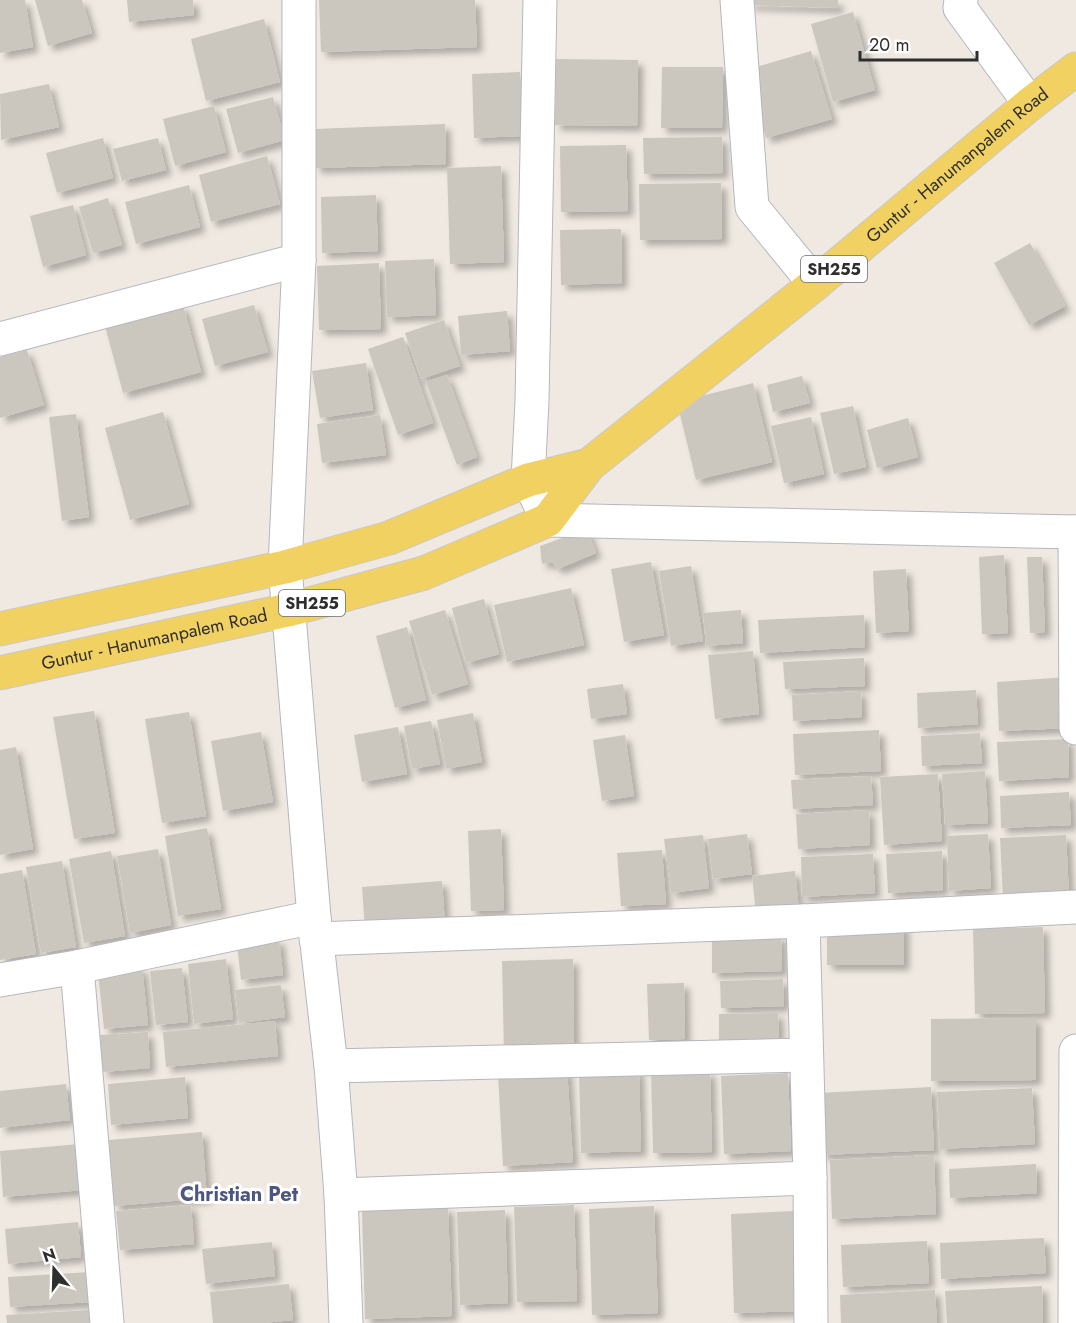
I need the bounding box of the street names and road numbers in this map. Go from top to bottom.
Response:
street label: Guntur - Hanumanpalem Road [860,81,1054,249]
road number: SH255 [801,256,867,282]
road number: SH255 [279,590,345,616]
street label: Guntur - Hanumanpalem Road [39,602,270,677]

